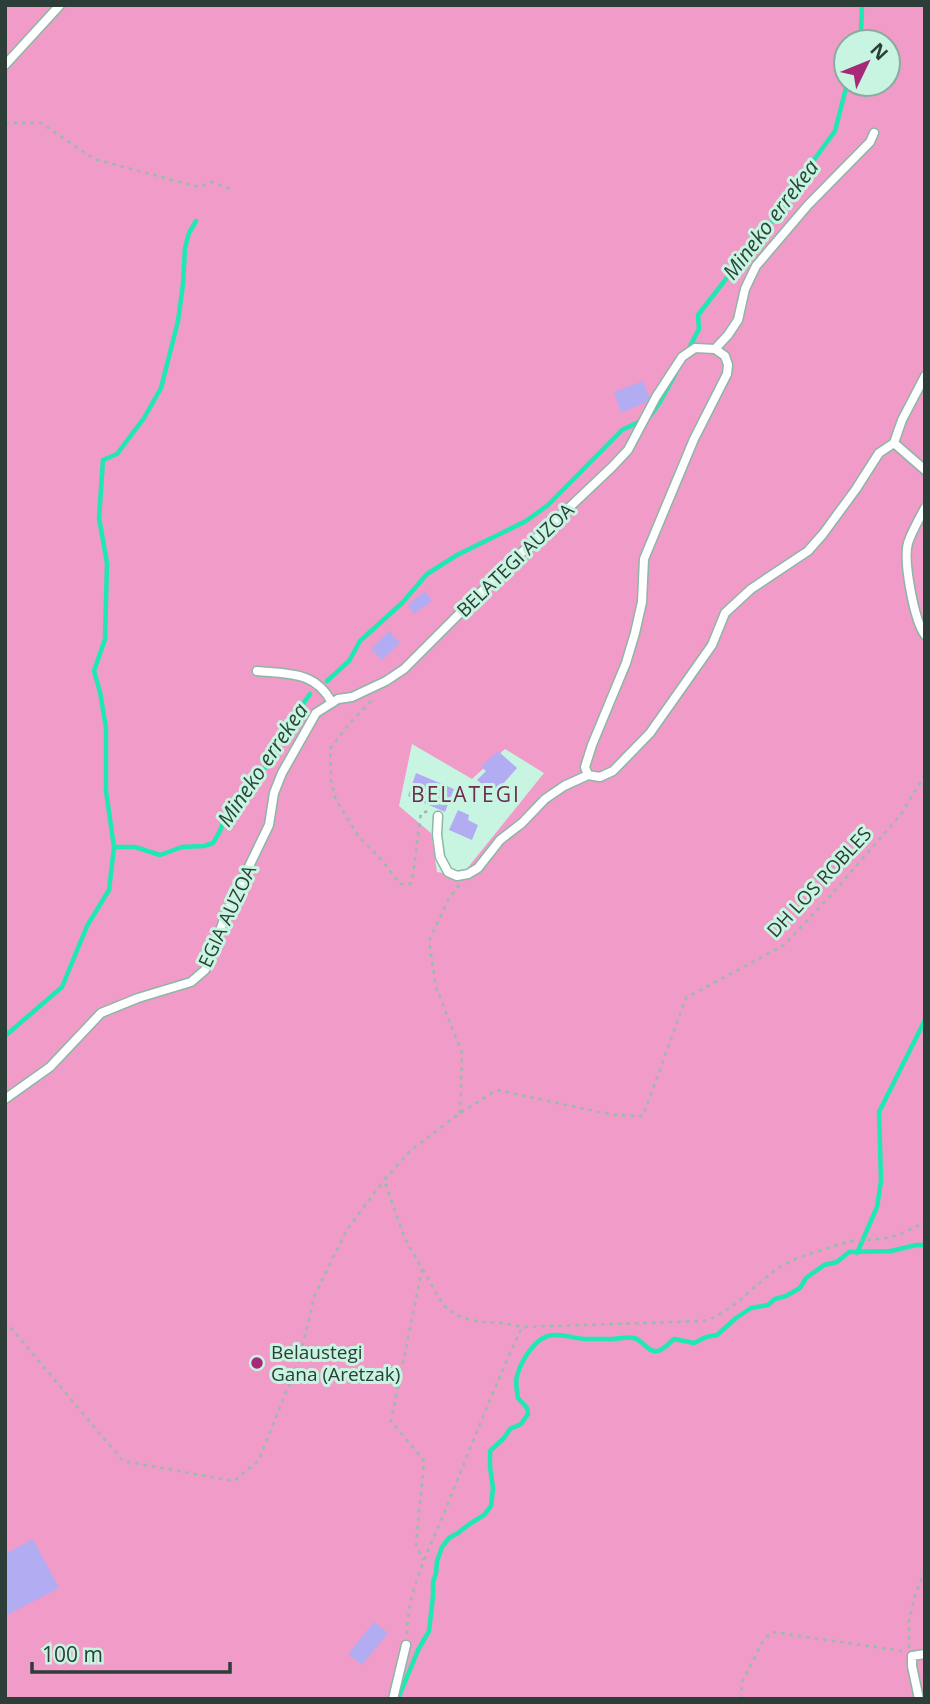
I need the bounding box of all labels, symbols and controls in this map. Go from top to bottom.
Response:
north arrow [832,28,902,98]
text: N [865,37,894,66]
water label: Mineko errekea [716,154,825,285]
street label: BELATEGI AUZOA [451,497,579,623]
water label: Mineko errekea [211,697,314,832]
district label: BELATEGI [411,780,521,808]
street label: DH LOS ROBLES [761,821,877,943]
street label: EGIA AUZOA [192,861,262,971]
place label: Belaustegi Gana (Aretzak) [271,1339,400,1387]
marker: Belaustegi Gana (Aretzak) [249,1355,265,1371]
scale bar [32,1630,229,1674]
text: 100 m [42,1640,103,1668]

